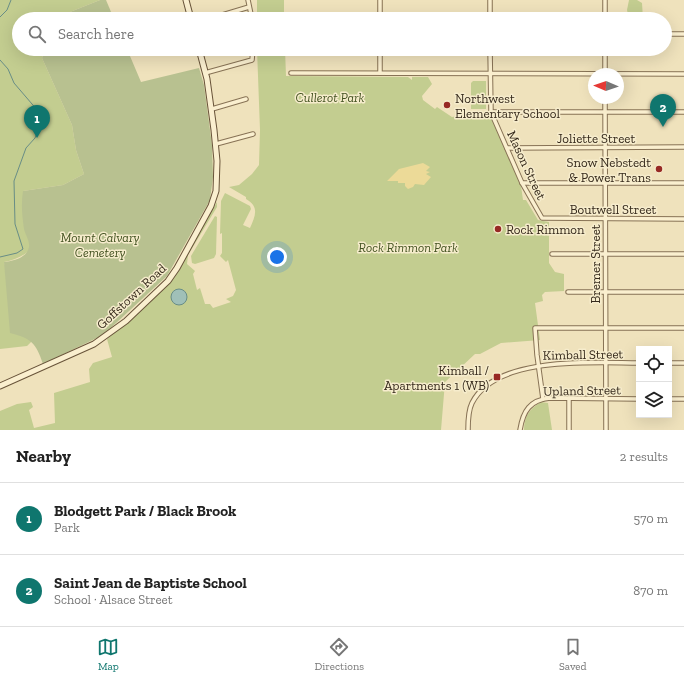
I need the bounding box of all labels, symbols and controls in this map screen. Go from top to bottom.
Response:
search box [12,12,672,56]
icon: search [26,23,48,45]
text: Search here [58,25,134,43]
north arrow [588,68,624,104]
park label: Cullerot Park [296,90,365,105]
place label: Northwest Elementary School [455,91,560,121]
pin: 2 [650,94,676,127]
marker: Northwest Elementary School [442,100,452,110]
pin: 1 [24,105,50,138]
street label: Mason Street [504,128,549,202]
street label: Joliette Street [557,131,635,146]
place label: Snow Nebstedt & Power Trans [567,155,651,185]
marker: Snow Nebstedt & Power Trans [654,164,664,174]
street label: Boutwell Street [570,202,657,217]
place label: Rock Rimmon [506,222,585,237]
marker: Rock Rimmon [493,224,503,234]
street label: Bremer Street [588,224,603,304]
park label: Mount Calvary Cemetery [61,230,139,260]
park label: Rock Rimmon Park [358,240,458,255]
your location [267,247,287,267]
street label: Goffstown Road [94,261,169,332]
street label: Kimball Street [543,346,624,363]
map controls [636,346,672,418]
button: locate [636,346,672,382]
place label: Kimball / Apartments 1 (WB) [384,363,490,393]
marker: Kimball / Apartments 1 (WB) [492,372,502,382]
street label: Upland Street [543,382,621,399]
button: layers [636,382,672,418]
text: Nearby [16,446,71,466]
text: 2 results [620,449,668,464]
text: Blodgett Park / Black Brook [54,502,236,520]
text: 1 [26,511,32,526]
text: 570 m [634,511,668,526]
text: Park [54,520,80,535]
text: Saint Jean de Baptiste School [54,574,247,592]
text: 2 [26,583,32,598]
text: 870 m [633,583,668,598]
text: School · Alsace Street [54,592,173,607]
tab: Map [97,636,119,673]
tab: Directions [314,636,364,673]
tab: Saved [559,636,587,673]

